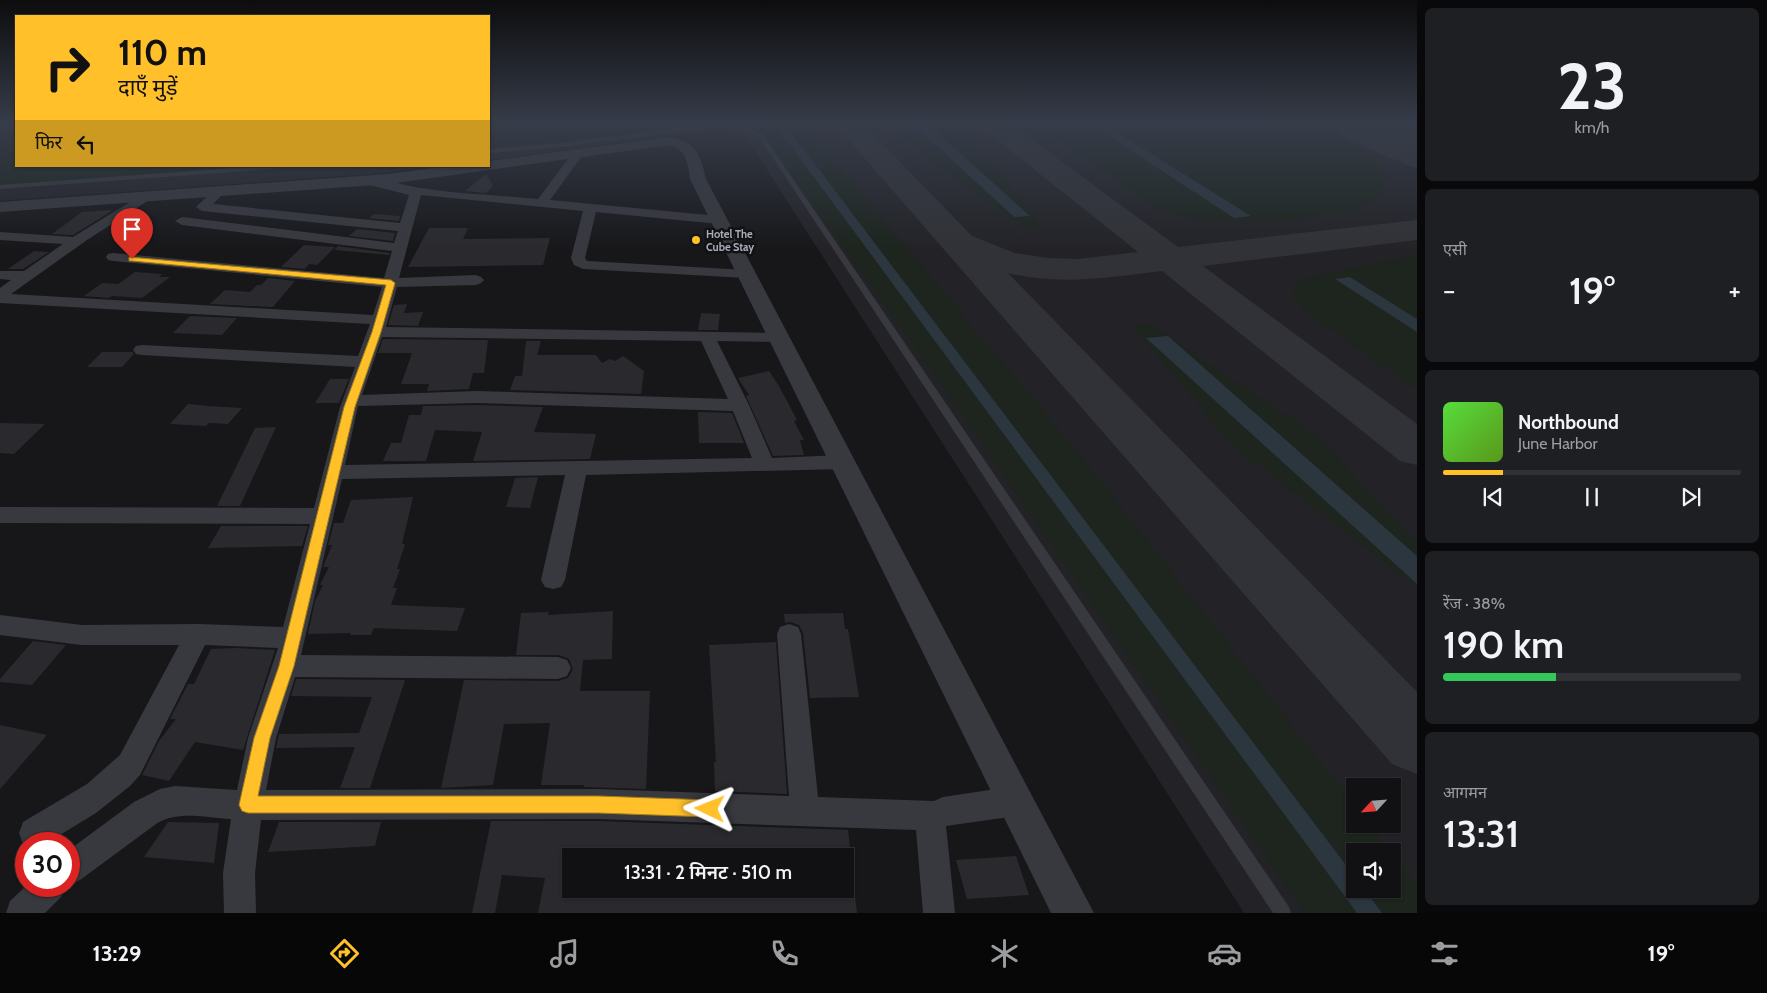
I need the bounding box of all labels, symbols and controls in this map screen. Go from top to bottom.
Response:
text: 110 m [118,31,207,74]
icon: right [35,35,100,100]
text: 23 [1557,46,1627,125]
text: दाएँ मुड़ें [118,74,177,101]
text: km/h [1574,118,1610,137]
icon: left [72,130,100,158]
text: फिर [35,131,62,154]
pin [111,208,153,259]
icon: arrive [118,215,146,243]
place label: Hotel The Cube Stay [706,227,754,254]
marker: Hotel The Cube Stay [690,234,702,246]
text: एसी [1443,240,1467,259]
text: 19° [1569,267,1615,314]
text: − [1443,273,1455,307]
text: + [1729,273,1741,307]
text: Northbound [1518,411,1619,434]
text: June Harbor [1518,434,1598,453]
icon: previous [1479,483,1507,511]
icon: pause [1578,483,1606,511]
icon: next [1677,483,1705,511]
text: रेंज · 38% [1443,594,1505,613]
text: 190 km [1443,621,1564,668]
north arrow [1346,778,1401,832]
map controls [1346,778,1401,898]
position arrow [683,782,735,834]
text: आगमन [1443,783,1487,802]
text: 13:31 [1443,810,1519,857]
speed limit sign: 30 [15,832,80,897]
button: sound [1346,843,1401,898]
text: 13:31 · 2 मिनट · 510 m [624,861,792,884]
icon: directions [327,936,362,971]
icon: music [547,936,582,971]
icon: phone [767,936,802,971]
icon: climate [987,936,1022,971]
icon: car [1207,936,1242,971]
icon: filters [1427,936,1462,971]
text: 13:29 [93,940,141,967]
text: 19° [1648,940,1674,967]

